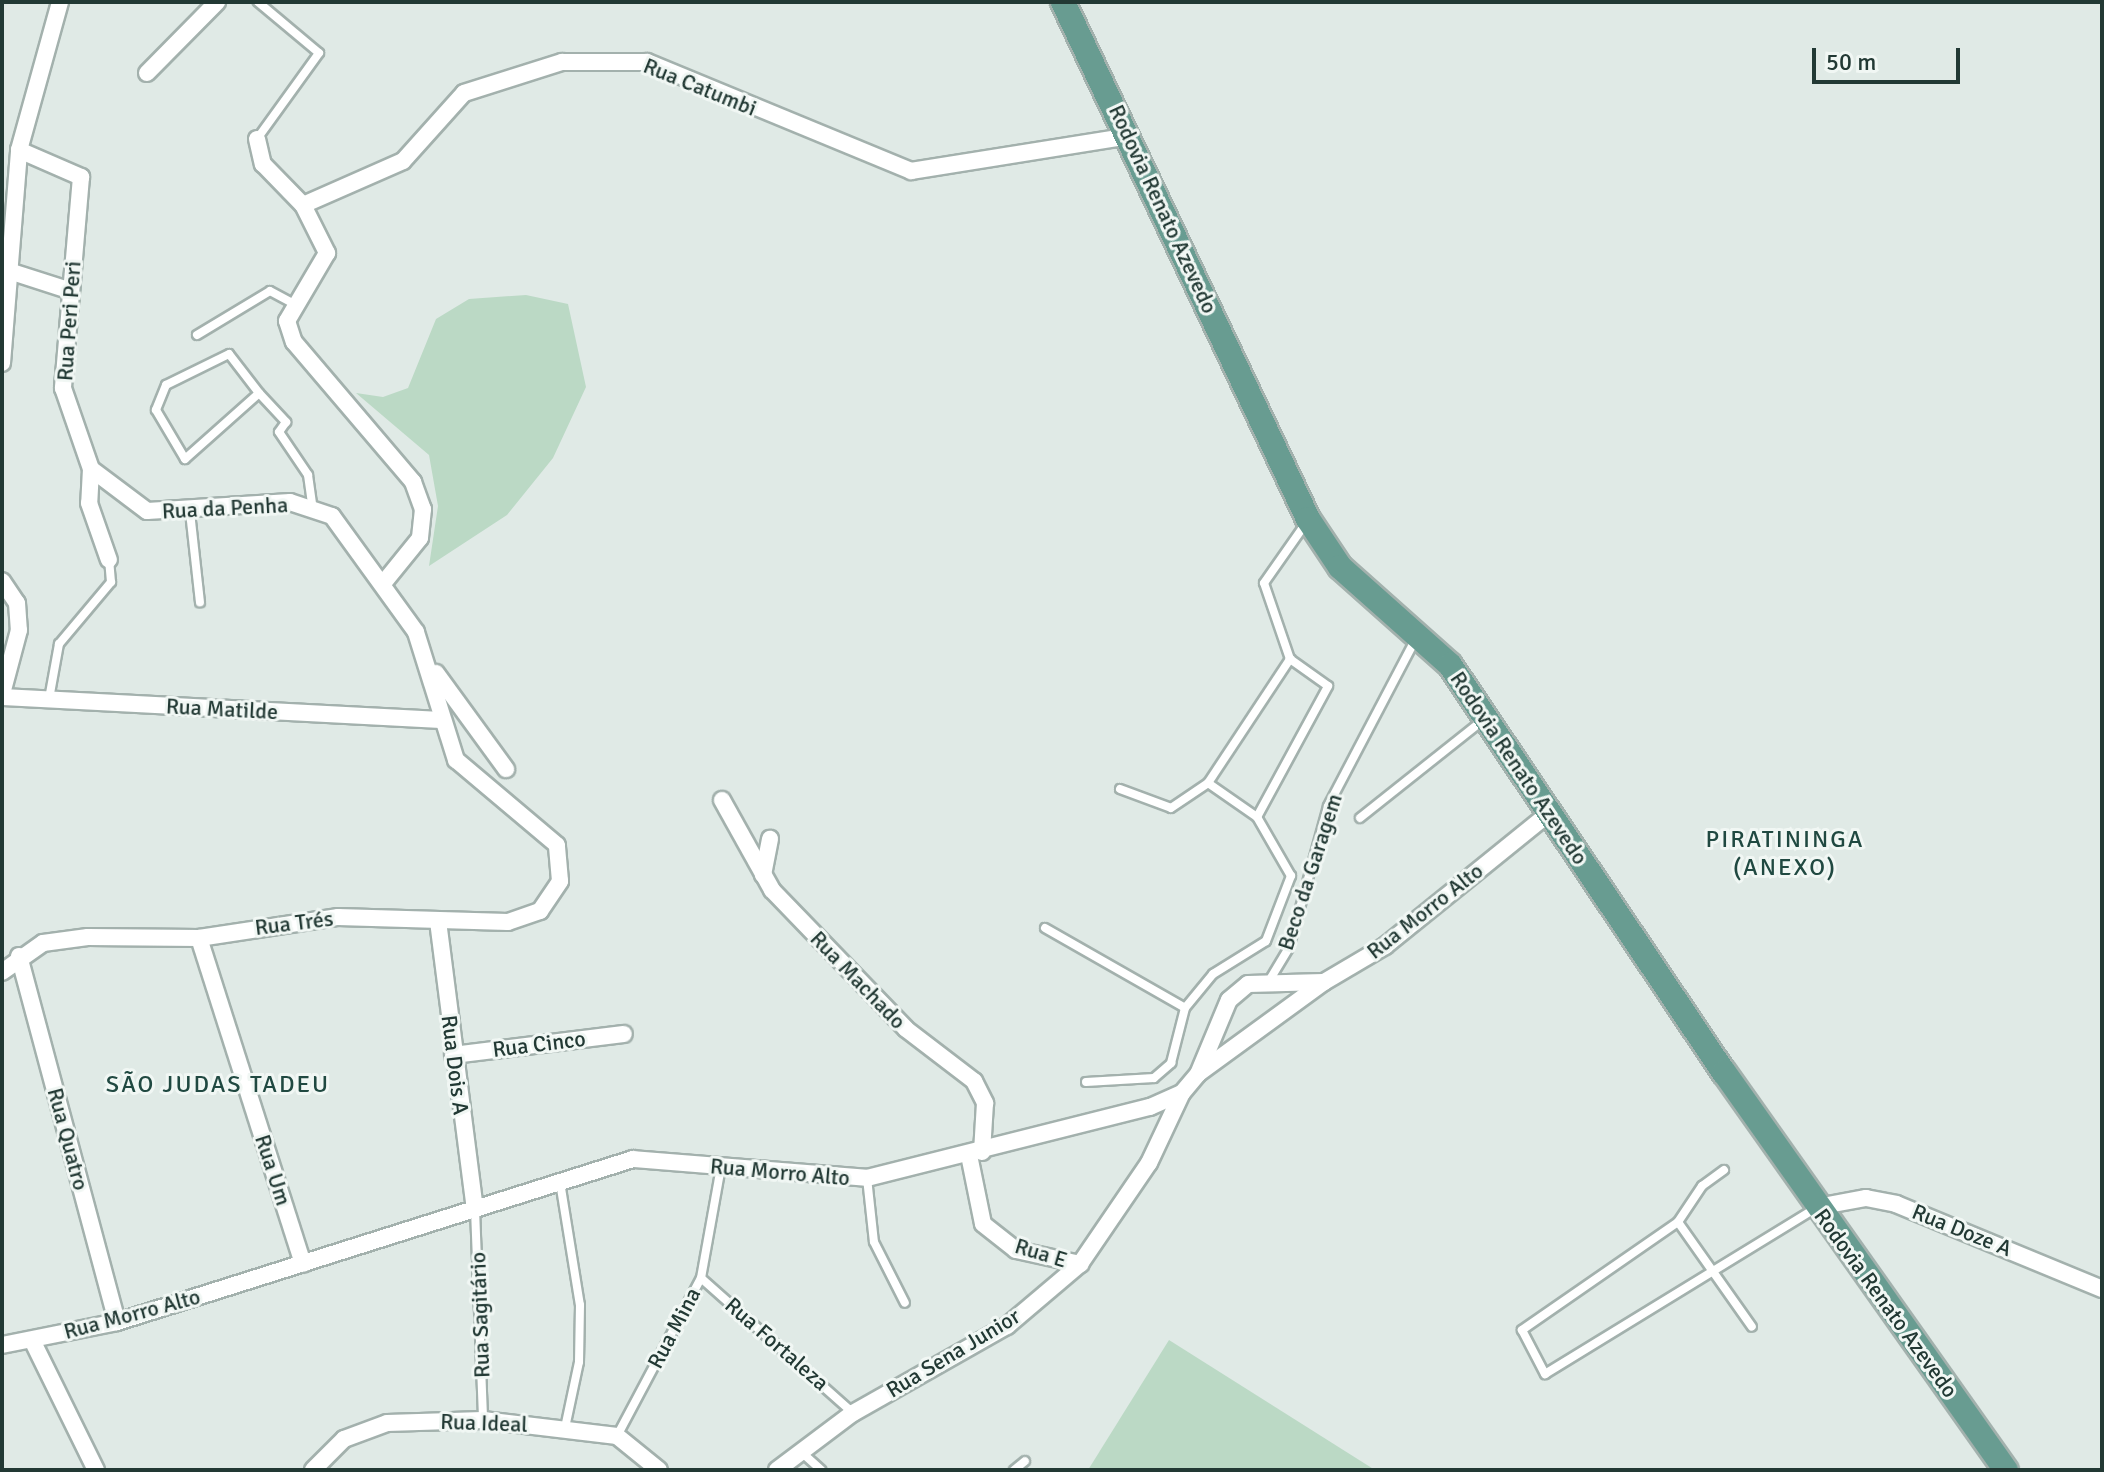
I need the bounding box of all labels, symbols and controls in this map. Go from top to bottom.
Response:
scale bar [1816,32,1964,82]
text: 50 m [1826,47,1876,77]
street label: Rua Catumbi [640,52,760,122]
street label: Rodovia Renato Azevedo [1103,101,1223,317]
street label: Rua Peri Peri [52,260,86,382]
street label: Rua da Penha [161,492,289,524]
street label: Rodovia Renato Azevedo [1445,666,1593,870]
street label: Rua Matilde [165,693,279,725]
street label: Beco da Garagem [1272,790,1348,954]
district label: PIRATININGA (ANEXO) [1706,826,1864,882]
street label: Rua Morro Alto [1362,857,1488,965]
street label: Rua Trés [253,905,335,941]
street label: Rua Machado [805,925,911,1035]
street label: Rua Dois A [436,1014,474,1116]
street label: Rua Cinco [491,1025,587,1063]
district label: SÃO JUDAS TADEU [106,1071,330,1099]
street label: Rua Quatro [42,1085,94,1193]
street label: Rua Um [249,1131,297,1209]
street label: Rua Morro Alto [709,1153,851,1191]
street label: Rua Doze A [1908,1198,2016,1262]
street label: Rodovia Renato Azevedo [1809,1203,1963,1403]
street label: Rua E [1012,1233,1070,1273]
street label: Rua Sagitário [465,1251,495,1379]
street label: Rua Morro Alto [61,1283,203,1345]
street label: Rua Mina [642,1283,706,1373]
street label: Rua Fortaleza [720,1292,834,1396]
street label: Rua Sena Junior [881,1303,1025,1403]
street label: Rua Ideal [440,1408,528,1438]

